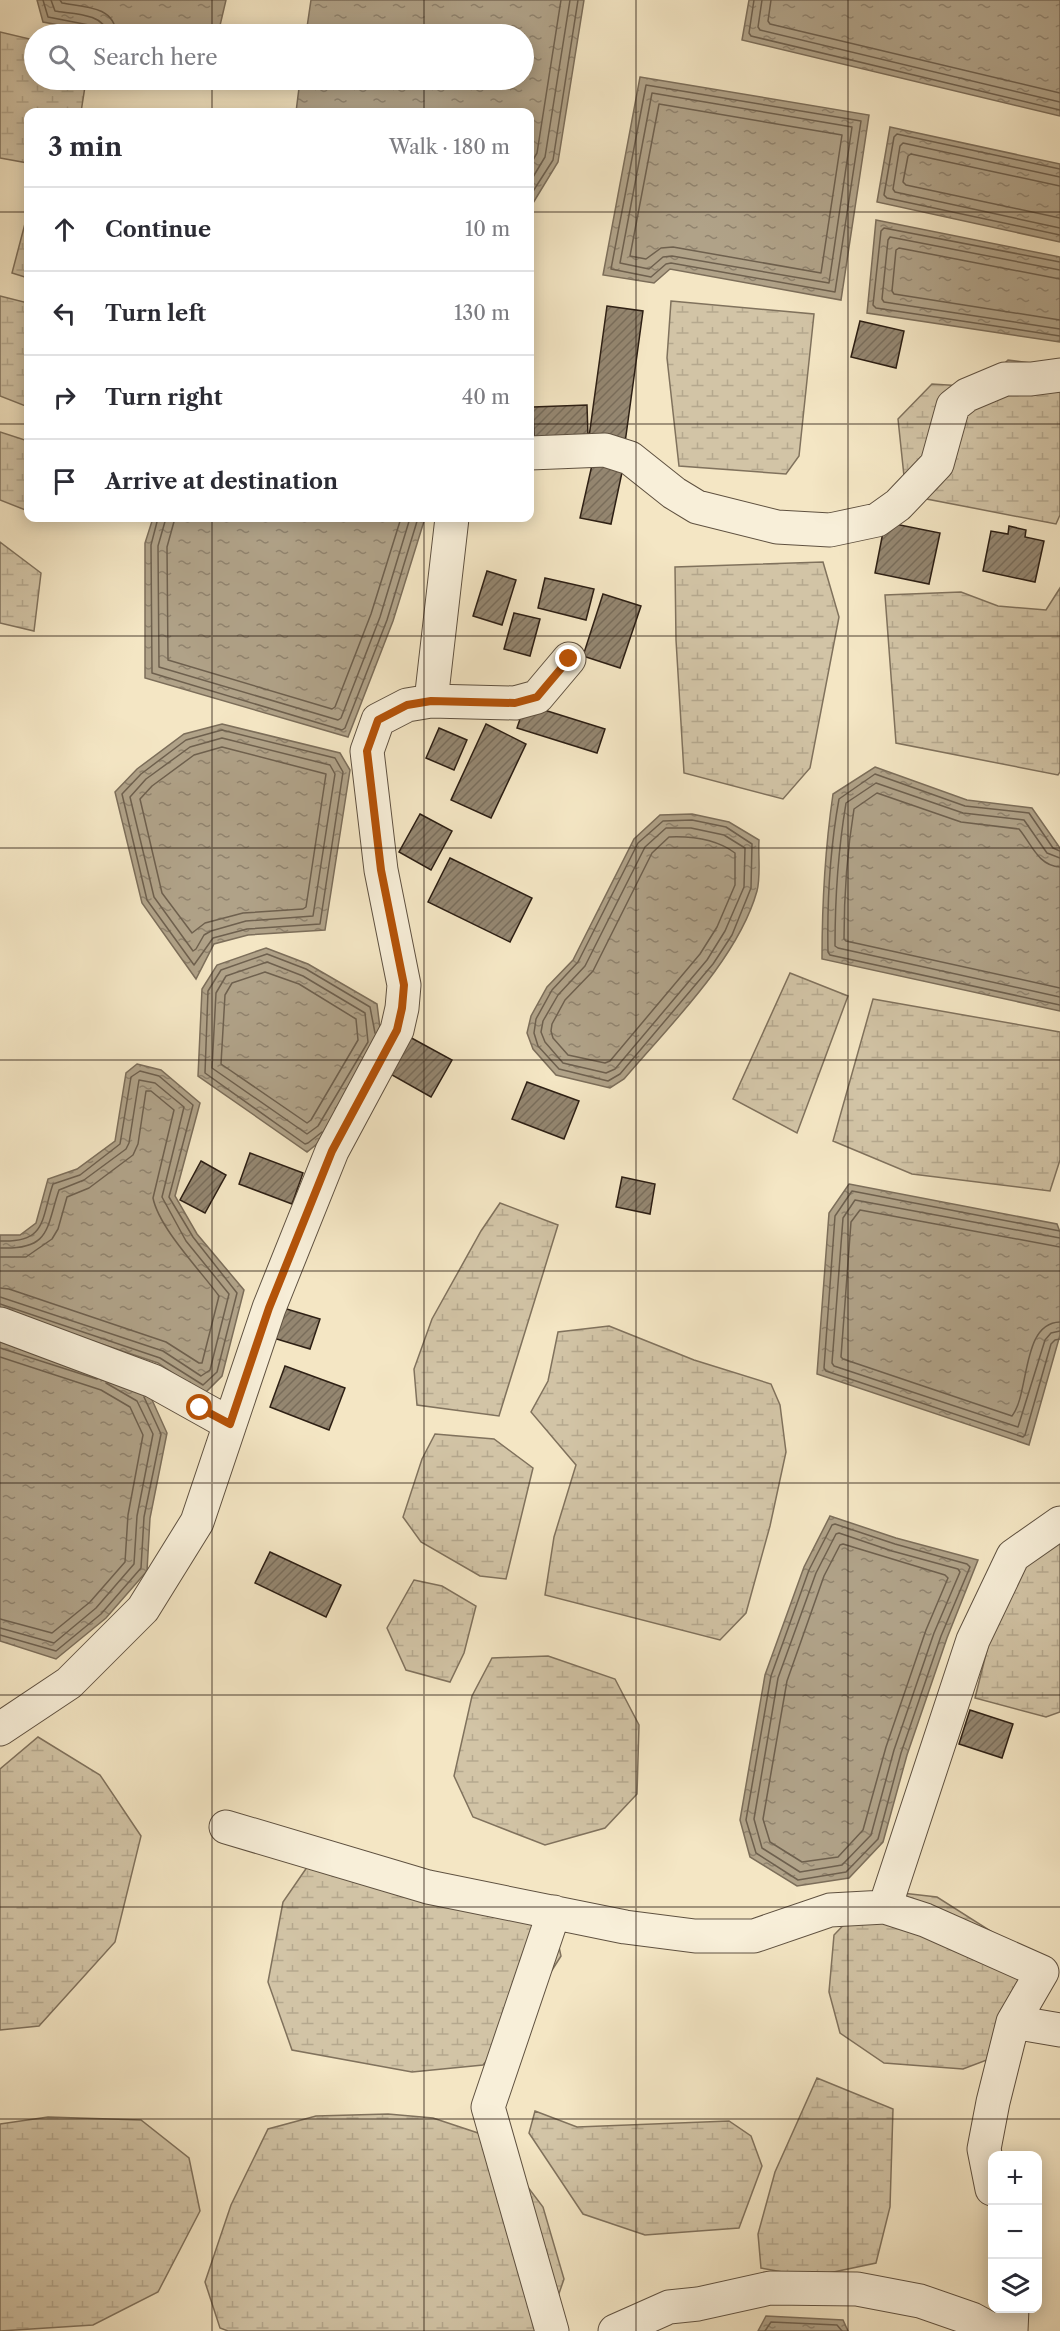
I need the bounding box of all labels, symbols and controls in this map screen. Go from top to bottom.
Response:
search box [24,24,534,90]
icon: search [45,41,78,74]
text: Search here [93,44,218,71]
text: 3 min [48,131,122,163]
text: Walk · 180 m [389,135,510,159]
icon: ahead [48,213,81,246]
text: Continue [105,216,211,243]
text: 10 m [465,217,510,241]
icon: left [48,297,81,330]
text: Turn left [105,300,206,327]
text: 130 m [454,301,510,325]
icon: right [48,381,81,414]
text: Turn right [105,384,223,411]
text: 40 m [462,385,510,409]
icon: arrive [48,465,81,498]
text: Arrive at destination [105,468,338,495]
route end [555,645,581,671]
route start [186,1394,212,1420]
map controls [988,2151,1042,2313]
button: + [988,2151,1042,2205]
button: − [988,2205,1042,2259]
button: layers [988,2259,1042,2313]

